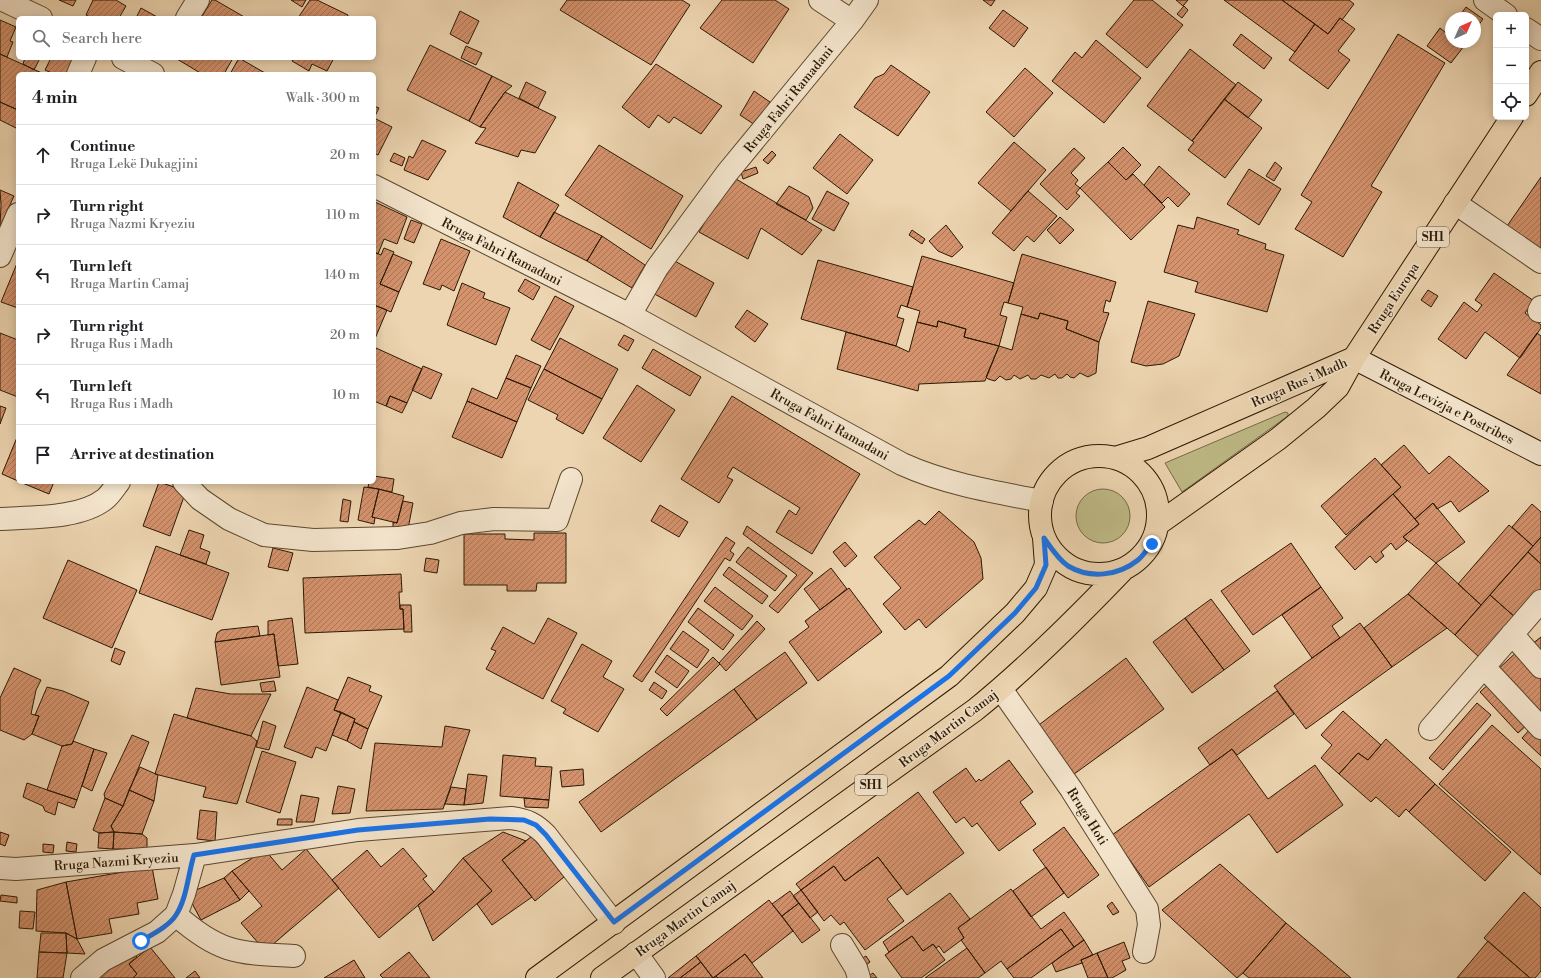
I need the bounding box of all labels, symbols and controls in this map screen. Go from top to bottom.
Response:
north arrow [1445,12,1481,48]
map controls [1493,12,1529,120]
button: + [1493,12,1529,48]
search box [16,16,376,60]
icon: search [30,27,52,49]
text: Search here [62,29,142,48]
street label: Rruga Fahri Ramadani [741,43,837,156]
button: − [1493,48,1529,84]
button: locate [1493,84,1529,120]
text: 4 min [32,87,77,109]
text: Walk · 300 m [286,90,360,106]
text: Continue [70,137,135,156]
icon: ahead [32,144,54,166]
text: 20 m [330,147,360,163]
text: Rruga Lekë Dukagjini [70,156,198,172]
text: Turn right [70,197,144,216]
icon: right [32,204,54,226]
text: 110 m [326,207,360,223]
street label: Rruga Fahri Ramadani [439,215,564,289]
text: Rruga Nazmi Kryeziu [70,216,195,232]
road number: SH1 [1417,227,1449,247]
text: Turn left [70,257,132,276]
street label: Rruga Europa [1365,260,1423,337]
icon: left [32,264,54,286]
text: 140 m [324,267,360,283]
text: Rruga Martin Camaj [70,276,189,292]
text: Turn right [70,317,144,336]
icon: right [32,324,54,346]
text: 20 m [330,327,360,343]
text: Rruga Rus i Madh [70,336,173,352]
street label: Rruga Rus i Madh [1249,354,1350,411]
street label: Rruga Levizja e Postribes [1377,366,1517,448]
text: Turn left [70,377,132,396]
icon: left [32,384,54,406]
street label: Rruga Fahri Ramadani [767,386,892,464]
text: 10 m [332,387,360,403]
text: Rruga Rus i Madh [70,396,173,412]
icon: arrive [32,444,54,466]
text: Arrive at destination [70,445,214,464]
route end [1143,535,1161,553]
street label: Rruga Martin Camaj [896,686,1001,771]
road number: SH1 [855,775,887,795]
street label: Rruga Hoti [1063,785,1111,848]
street label: Rruga Nazmi Kryeziu [53,850,180,874]
street label: Rruga Martin Camaj [633,877,739,960]
route start [132,932,150,950]

